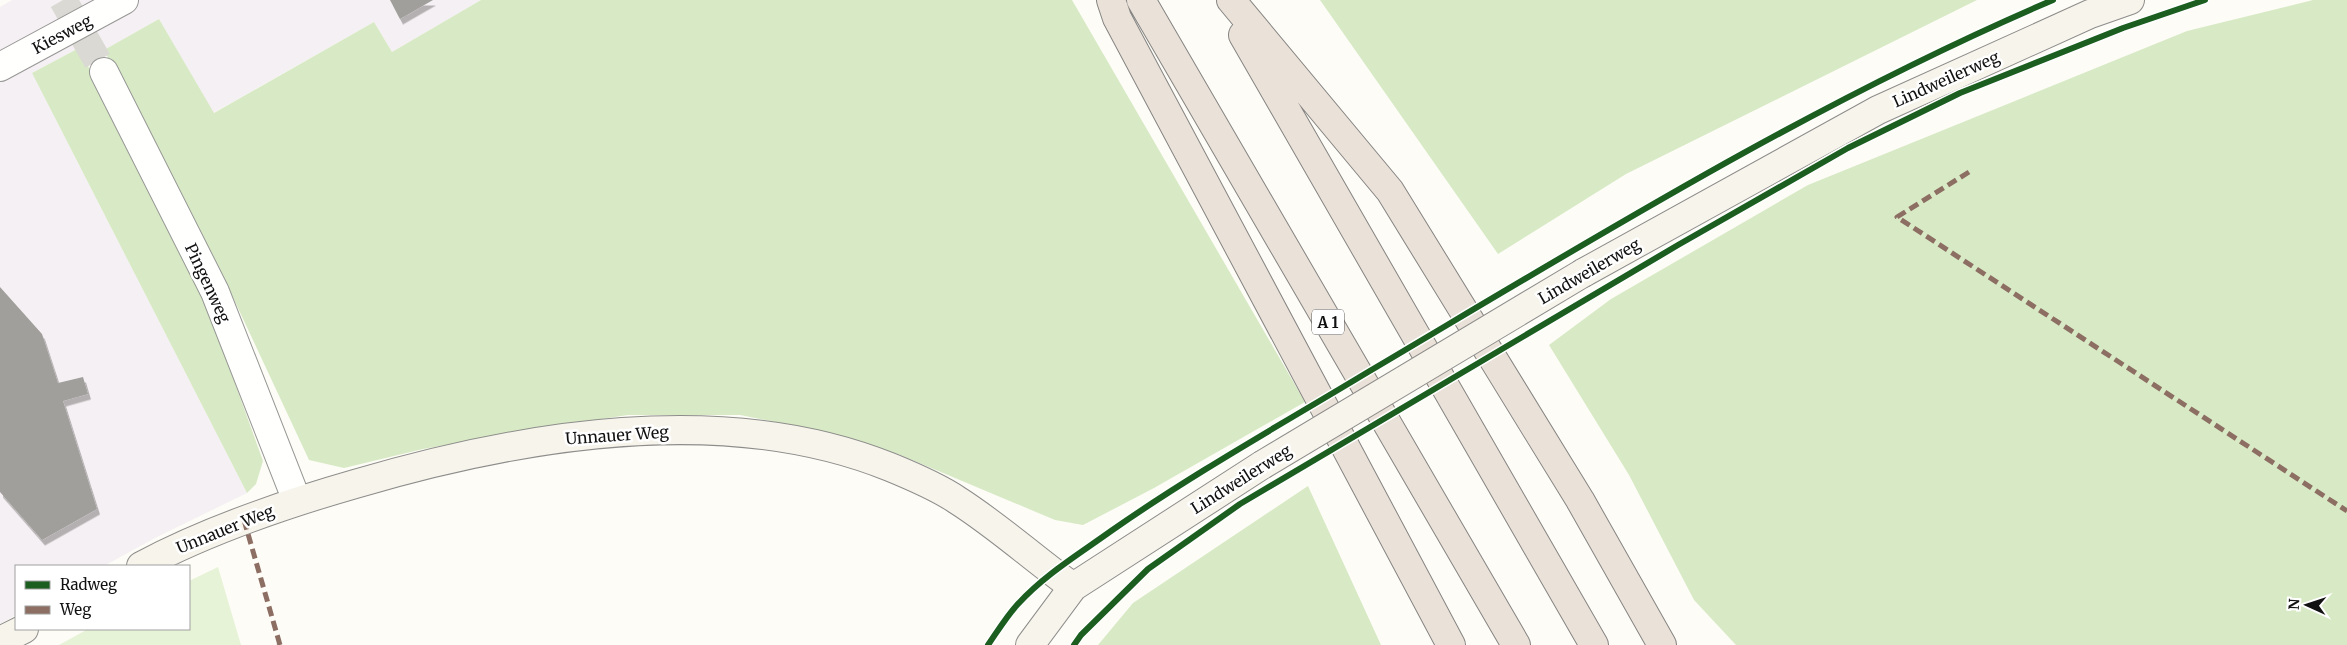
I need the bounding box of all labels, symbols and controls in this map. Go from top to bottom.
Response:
street label: Kiesweg [29,10,95,58]
street label: Lindweilerweg [1890,46,2003,111]
street label: Lindweilerweg [1534,234,1644,308]
street label: Pingenweg [181,240,235,326]
road number: A 1 [1312,310,1344,334]
street label: Unnauer Weg [565,421,670,449]
street label: Lindweilerweg [1187,440,1295,518]
street label: Unnauer Weg [173,500,277,558]
legend [15,565,190,630]
text: Radweg [60,575,117,594]
north arrow [2282,580,2332,630]
text: N [2285,598,2303,610]
text: Weg [59,600,91,619]

